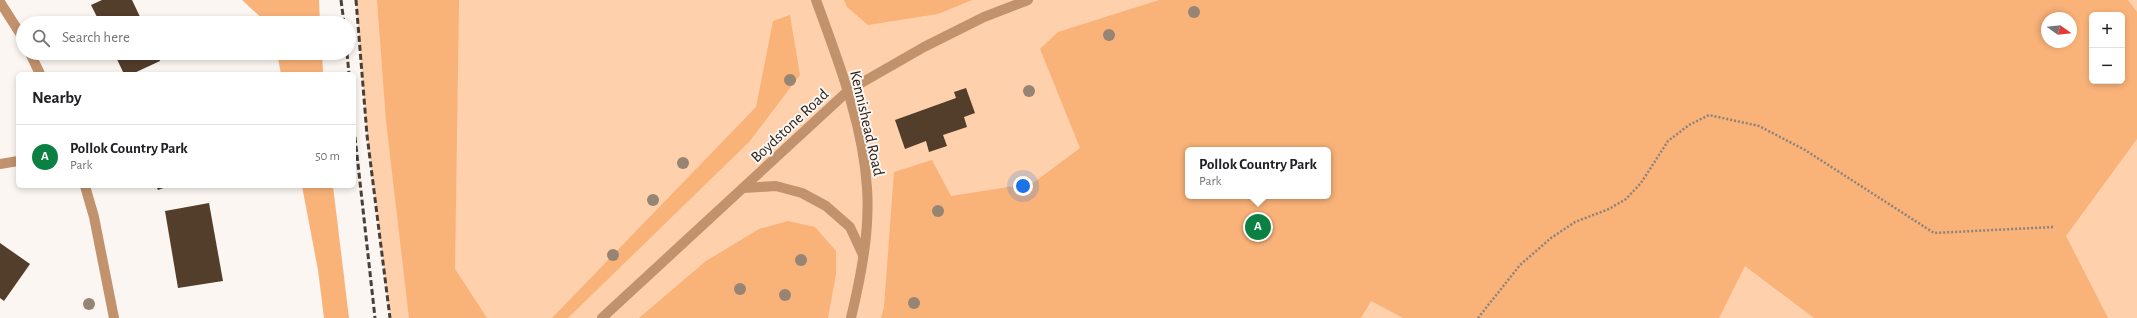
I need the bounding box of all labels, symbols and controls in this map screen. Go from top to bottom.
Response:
north arrow [2041,12,2077,48]
map controls [2089,12,2125,84]
button: + [2089,12,2125,48]
search box [16,16,356,60]
icon: search [30,27,52,49]
text: Search here [62,30,130,45]
button: − [2089,48,2125,84]
street label: Kennishead Road [847,69,887,178]
street label: Boydstone Road [748,86,832,166]
text: Nearby [32,89,82,106]
text: Pollok Country Park [70,141,188,156]
popup [1185,147,1331,199]
text: A [41,150,49,163]
text: 50 m [315,150,340,163]
text: Pollok Country Park [1199,157,1317,172]
text: Park [70,159,92,172]
text: Park [1199,175,1222,188]
your location [1013,176,1033,196]
pin: A [1245,212,1271,242]

